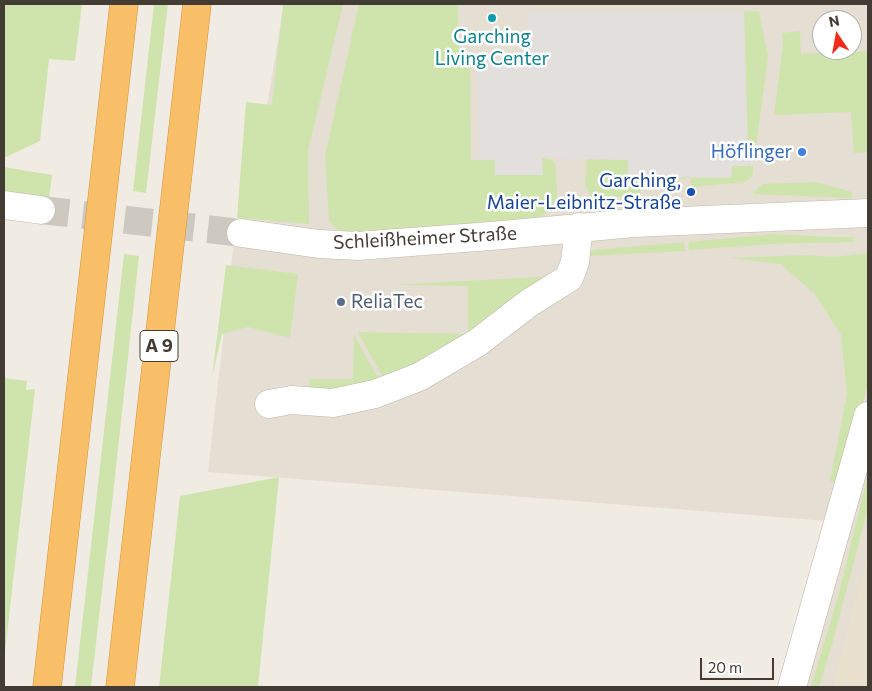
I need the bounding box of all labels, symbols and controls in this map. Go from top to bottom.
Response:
north arrow [812,10,862,60]
text: N [827,11,841,30]
marker: Garching Living Center [486,12,498,24]
place label: Garching Living Center [435,26,549,70]
place label: Höflinger [711,141,792,163]
marker: Höflinger [796,146,808,158]
place label: Garching, Maier-Leibnitz-Straße [487,170,681,214]
marker: Garching, Maier-Leibnitz-Straße [685,186,697,198]
street label: Schleißheimer Straße [333,222,517,254]
place label: ReliaTec [351,291,423,313]
marker: ReliaTec [335,296,347,308]
road number: A 9 [140,331,178,362]
scale bar [702,648,776,680]
text: 20 m [708,658,742,676]

